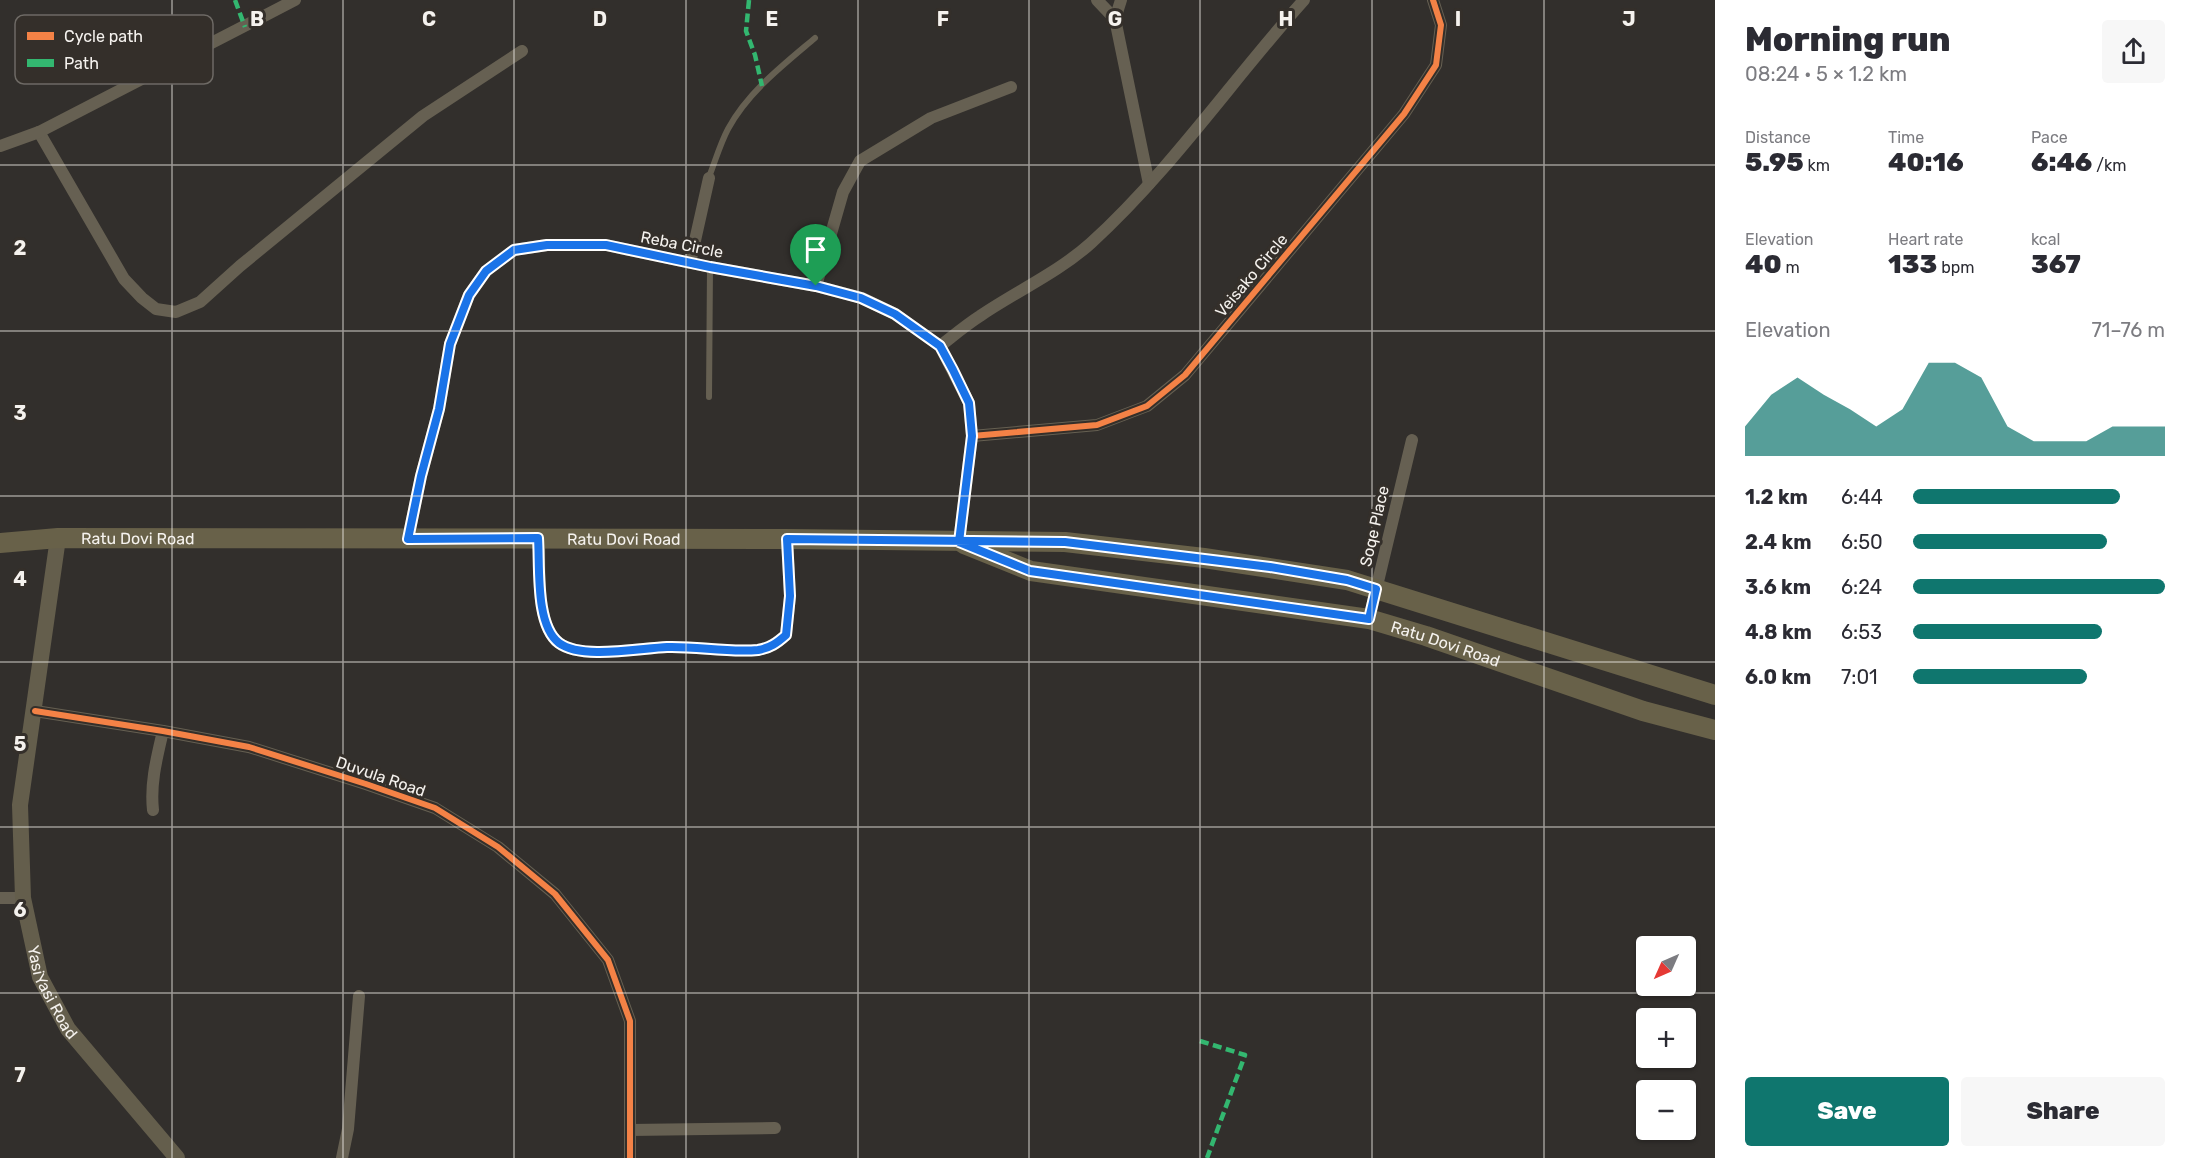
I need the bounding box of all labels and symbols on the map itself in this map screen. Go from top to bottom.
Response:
text: B [250,7,264,31]
text: C [422,7,436,31]
text: D [593,7,607,31]
text: E [766,7,778,31]
text: F [937,7,949,31]
text: G [1108,7,1122,31]
text: H [1279,7,1293,31]
text: I [1455,7,1461,31]
text: J [1622,7,1636,31]
legend [15,15,213,84]
text: Cycle path [64,27,143,46]
text: Path [64,54,99,73]
pin [790,224,841,286]
street label: Reba Circle [639,227,725,262]
street label: Veisako Circle [1211,230,1292,321]
text: 2 [14,236,27,260]
text: 3 [13,401,27,425]
street label: Soqe Place [1356,484,1393,568]
street label: Ratu Dovi Road [81,529,195,548]
street label: Ratu Dovi Road [567,530,681,549]
text: 4 [13,567,27,591]
street label: Ratu Dovi Road [1389,617,1502,671]
text: 5 [14,732,27,756]
street label: Duvula Road [333,752,428,801]
text: 6 [13,898,27,922]
north arrow [1636,936,1696,996]
street label: YasiYasi Road [23,944,81,1043]
text: 7 [14,1063,26,1087]

